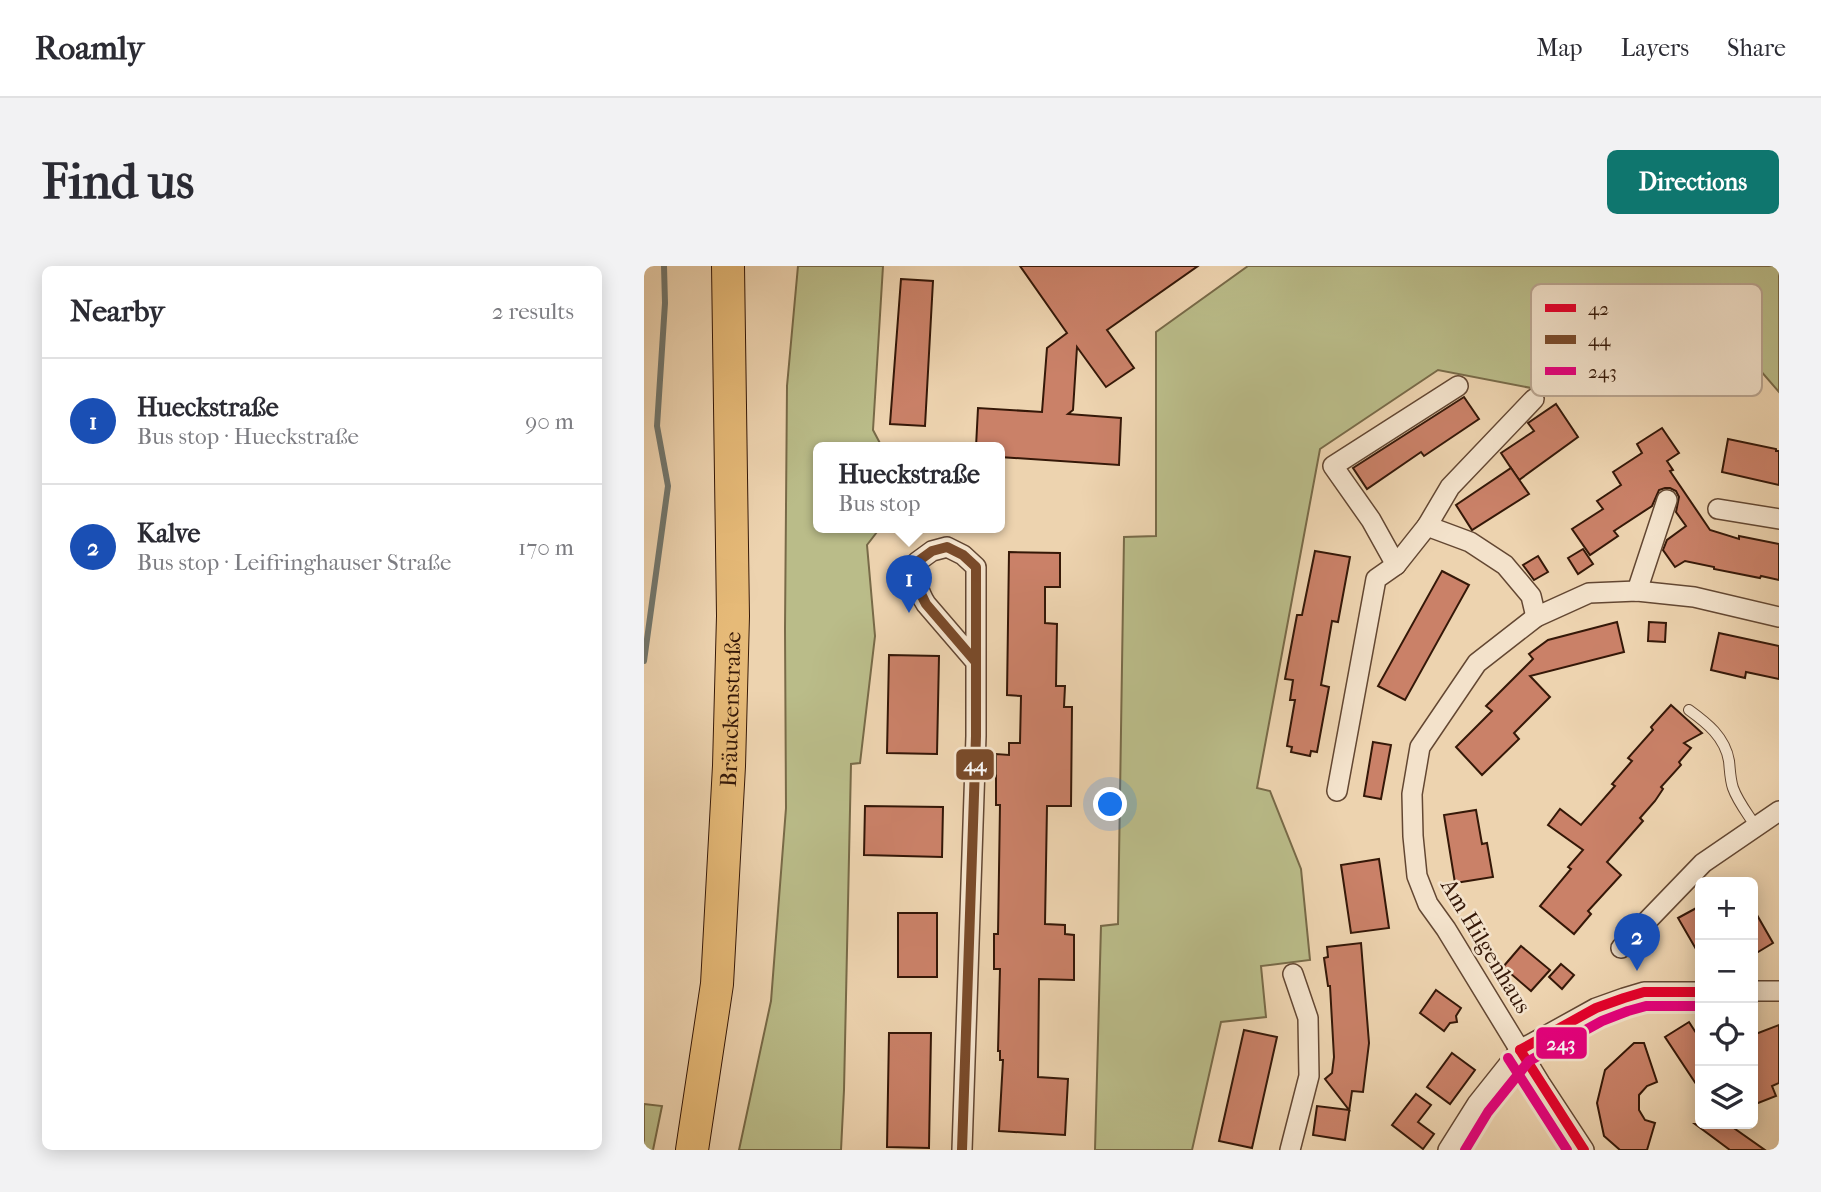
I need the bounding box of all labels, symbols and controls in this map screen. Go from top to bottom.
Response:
text: Roamly [35,29,144,68]
text: Map [1537,34,1583,62]
text: Layers [1621,34,1689,62]
text: Share [1727,34,1786,62]
button: Directions [1607,150,1779,214]
text: Find us [42,153,194,211]
legend [1531,284,1762,396]
text: Nearby [70,294,165,329]
text: 2 results [492,298,574,325]
text: 42 [1588,298,1609,320]
text: 44 [1588,329,1611,351]
text: 243 [1588,361,1617,383]
text: Hueckstraße [137,392,279,423]
text: 1 [89,408,97,435]
text: 90 m [525,408,574,435]
text: Bus stop · Hueckstraße [137,423,359,450]
popup [813,442,1005,533]
text: Hueckstraße [838,459,980,490]
text: Bus stop [838,490,920,517]
text: Kalve [137,518,200,549]
text: 2 [87,534,99,561]
text: 170 m [518,534,574,561]
text: Bus stop · Leifringhauser Straße [137,549,451,576]
pin: 1 [886,555,932,613]
street label: Bräuckenstraße [714,631,746,788]
line badge: 44 [955,748,995,781]
text: 44 [963,754,987,776]
your location [1093,787,1127,821]
street label: Am Hilgenhaus [1435,873,1537,1018]
map controls [1695,877,1758,1129]
button: + [1695,877,1758,940]
pin: 2 [1614,913,1660,971]
button: − [1695,940,1758,1003]
button: locate [1695,1003,1758,1066]
line badge: 243 [1535,1026,1588,1060]
text: 243 [1547,1033,1575,1055]
button: layers [1695,1066,1758,1129]

